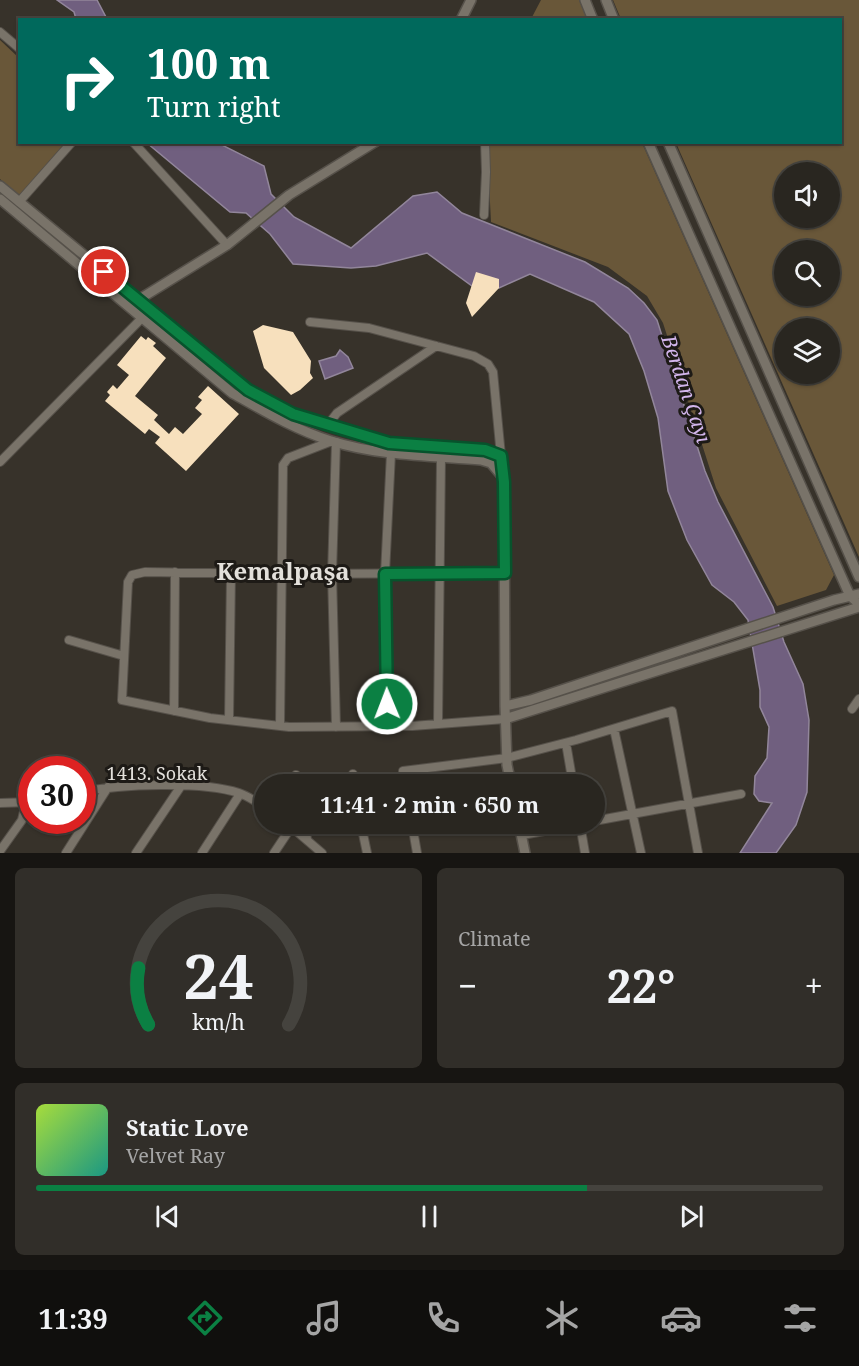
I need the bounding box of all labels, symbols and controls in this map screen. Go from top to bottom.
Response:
text: 100 m [147,34,271,91]
icon: right [48,42,126,120]
text: Turn right [147,88,280,125]
map controls [774,162,840,384]
button: sound [774,162,840,228]
button: search [774,240,840,306]
pin [78,246,129,297]
icon: arrive [87,255,120,288]
button: layers [774,318,840,384]
water label: Berdan Çayı [655,330,718,446]
district label: Kemalpaşa [216,554,350,587]
position arrow [355,672,419,736]
speed limit sign: 30 [18,756,96,834]
street label: 1413. Sokak [107,761,208,785]
text: 11:41 · 2 min · 650 m [320,789,539,819]
text: Climate [458,925,531,952]
text: 24 [183,932,254,1017]
text: 22° [606,955,675,1016]
text: − [458,963,477,1008]
text: + [805,963,823,1008]
text: km/h [192,1007,245,1036]
text: Static Love [126,1112,249,1142]
text: Velvet Ray [126,1142,225,1169]
icon: previous [151,1200,184,1233]
icon: pause [413,1200,446,1233]
icon: next [675,1200,708,1233]
icon: directions [184,1297,226,1339]
icon: music [303,1297,345,1339]
icon: phone [422,1297,464,1339]
icon: climate [541,1297,583,1339]
icon: car [660,1297,702,1339]
icon: filters [779,1297,821,1339]
text: 11:39 [38,1300,108,1337]

